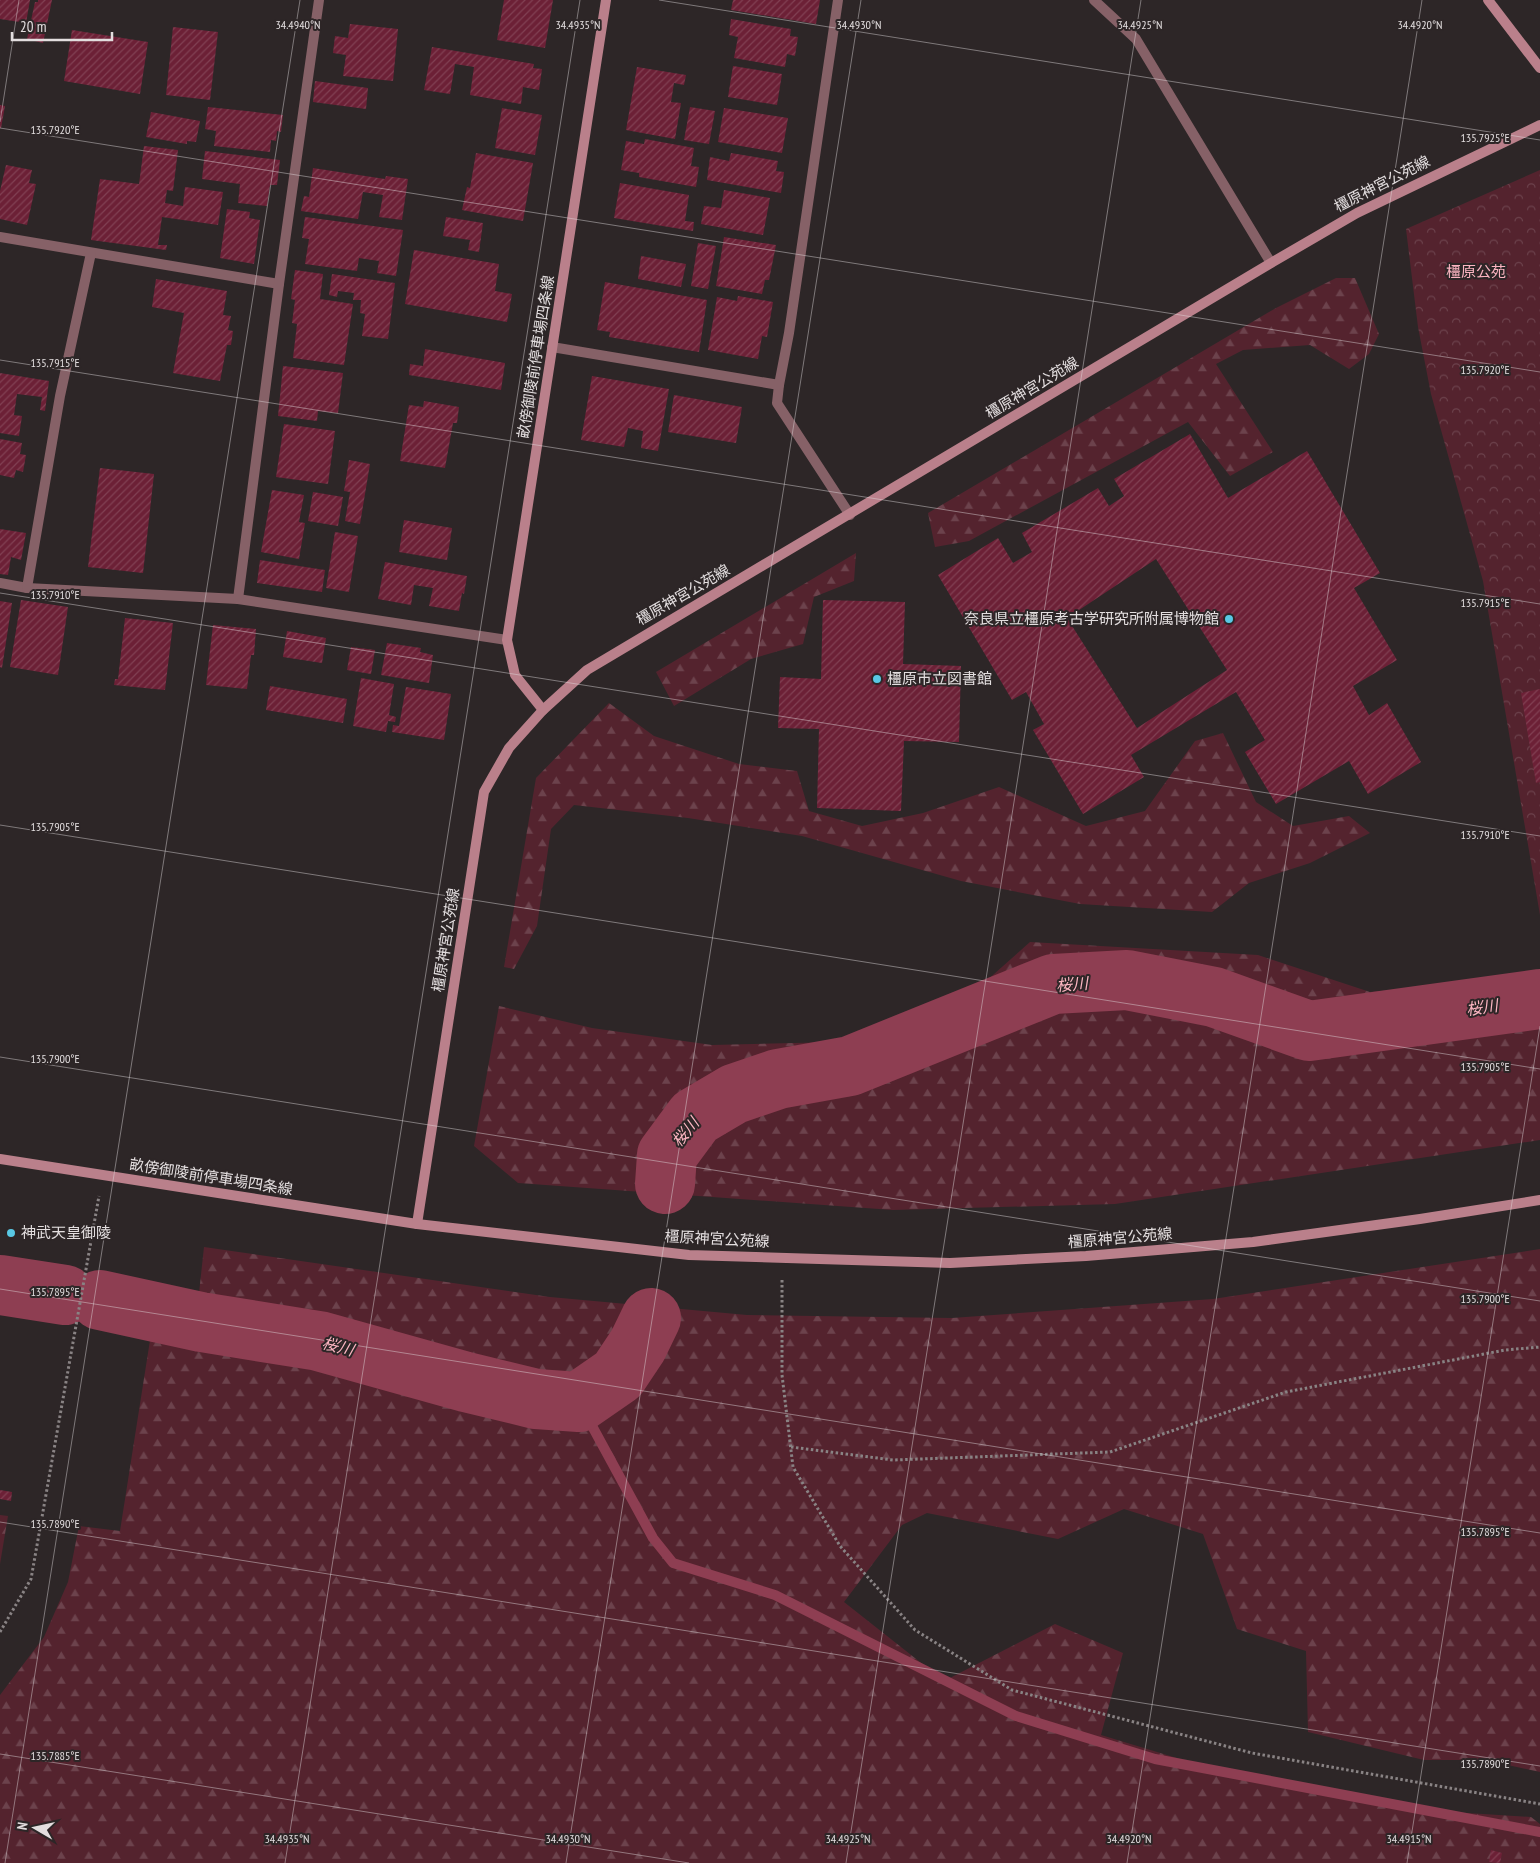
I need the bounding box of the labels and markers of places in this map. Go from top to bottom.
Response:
place label: 奈良県立橿原考古学研究所附属博物館 [964,609,1219,628]
marker: 奈良県立橿原考古学研究所附属博物館 [1223,613,1235,625]
place label: 橿原市立図書館 [887,669,992,688]
marker: 橿原市立図書館 [871,673,883,685]
place label: 神武天皇御陵 [21,1223,111,1242]
marker: 神武天皇御陵 [5,1227,17,1239]

